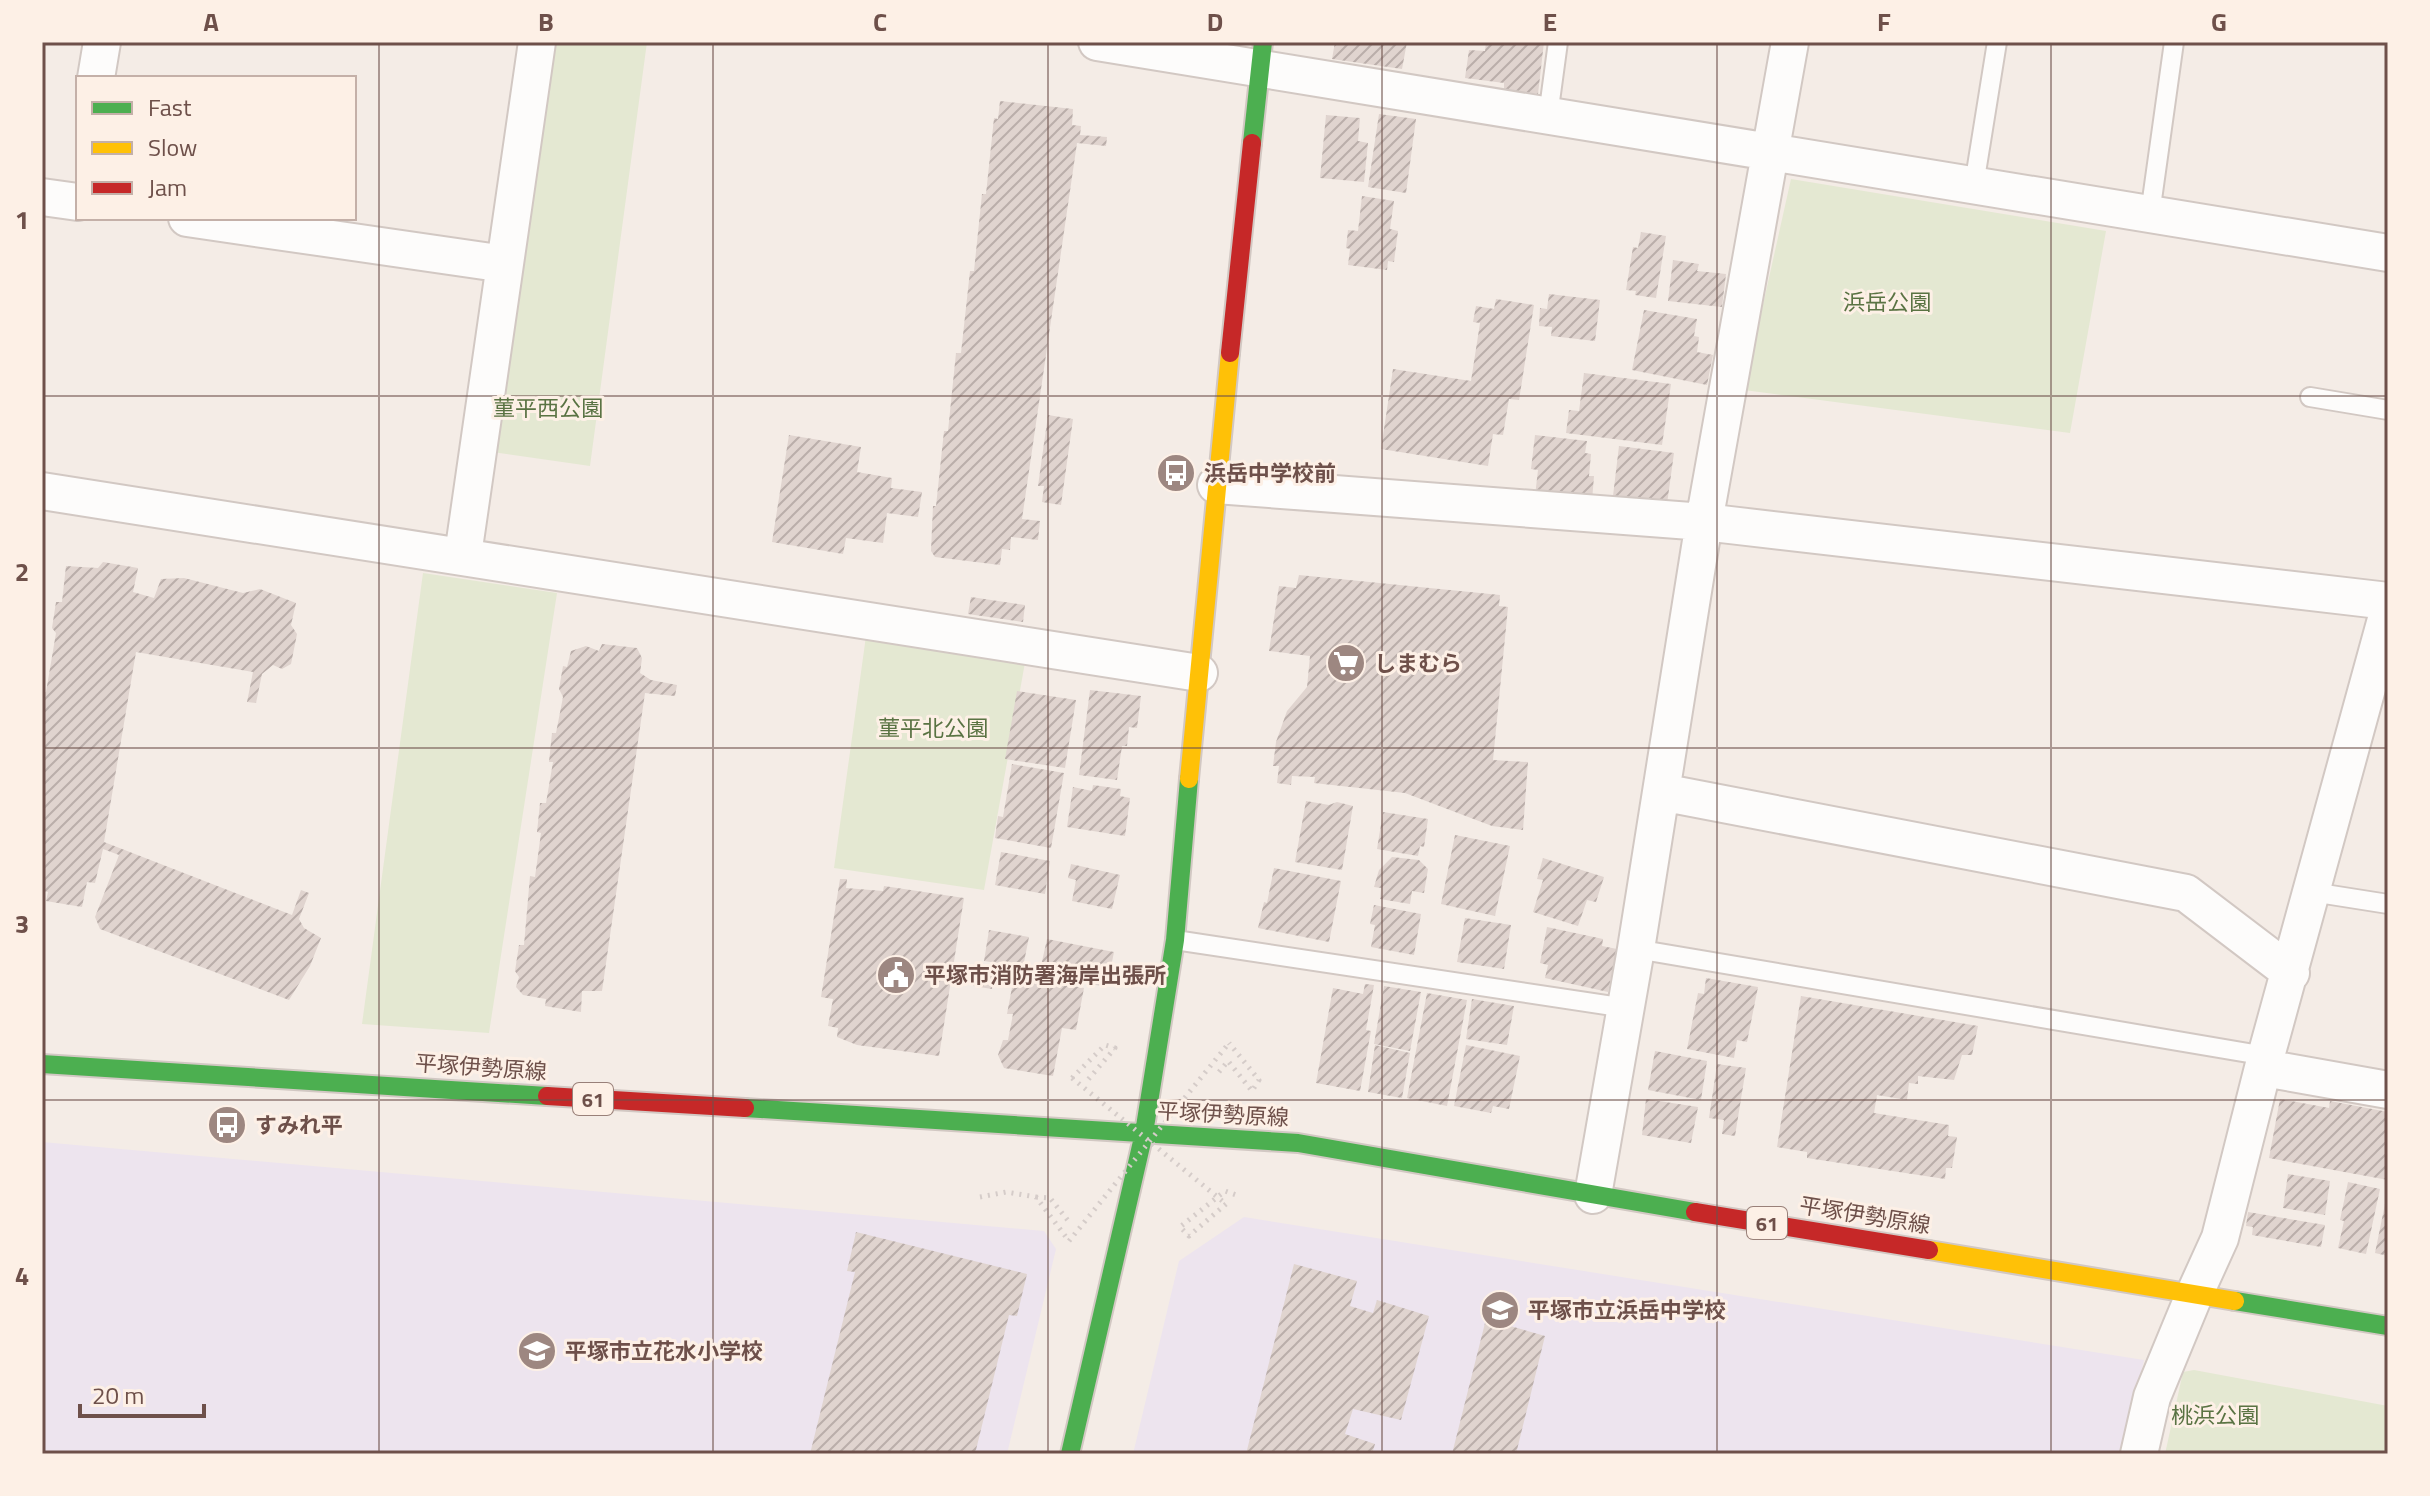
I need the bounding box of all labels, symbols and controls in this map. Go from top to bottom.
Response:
text: A [203,2,219,41]
text: B [538,2,554,41]
text: C [873,2,887,41]
text: D [1207,2,1223,41]
text: E [1543,2,1557,41]
text: F [1877,2,1891,41]
text: G [2211,2,2227,41]
legend [76,76,356,220]
text: Fast [148,89,192,125]
text: Slow [148,129,197,165]
text: Jam [148,169,187,205]
text: 1 [15,200,29,239]
park label: 浜岳公園 [1843,285,1931,319]
park label: 菫平西公園 [493,391,603,425]
bus stop icon: 浜岳中学校前 [1155,452,1197,494]
place label: 浜岳中学校前 [1204,456,1336,490]
text: 2 [15,552,29,591]
supermarket icon: しまむら [1325,642,1367,684]
place label: しまむら [1374,646,1462,680]
park label: 菫平北公園 [878,711,988,745]
text: 3 [15,904,29,943]
public building icon: 平塚市消防署海岸出張所 [875,954,917,996]
place label: 平塚市消防署海岸出張所 [924,958,1166,992]
street label: 平塚伊勢原線 [414,1045,548,1089]
road number: 61 [573,1083,613,1115]
street label: 平塚伊勢原線 [1156,1094,1290,1134]
bus stop icon: すみれ平 [206,1104,248,1146]
place label: すみれ平 [255,1108,343,1142]
street label: 平塚伊勢原線 [1797,1188,1933,1242]
road number: 61 [1747,1207,1787,1239]
text: 4 [15,1256,29,1295]
school or university icon: 平塚市立浜岳中学校 [1479,1289,1521,1331]
place label: 平塚市立浜岳中学校 [1528,1293,1726,1327]
school or university icon: 平塚市立花水小学校 [516,1330,558,1372]
place label: 平塚市立花水小学校 [565,1334,763,1368]
scale bar [80,1368,204,1418]
text: 20 m [92,1377,144,1413]
park label: 桃浜公園 [2171,1398,2259,1432]

